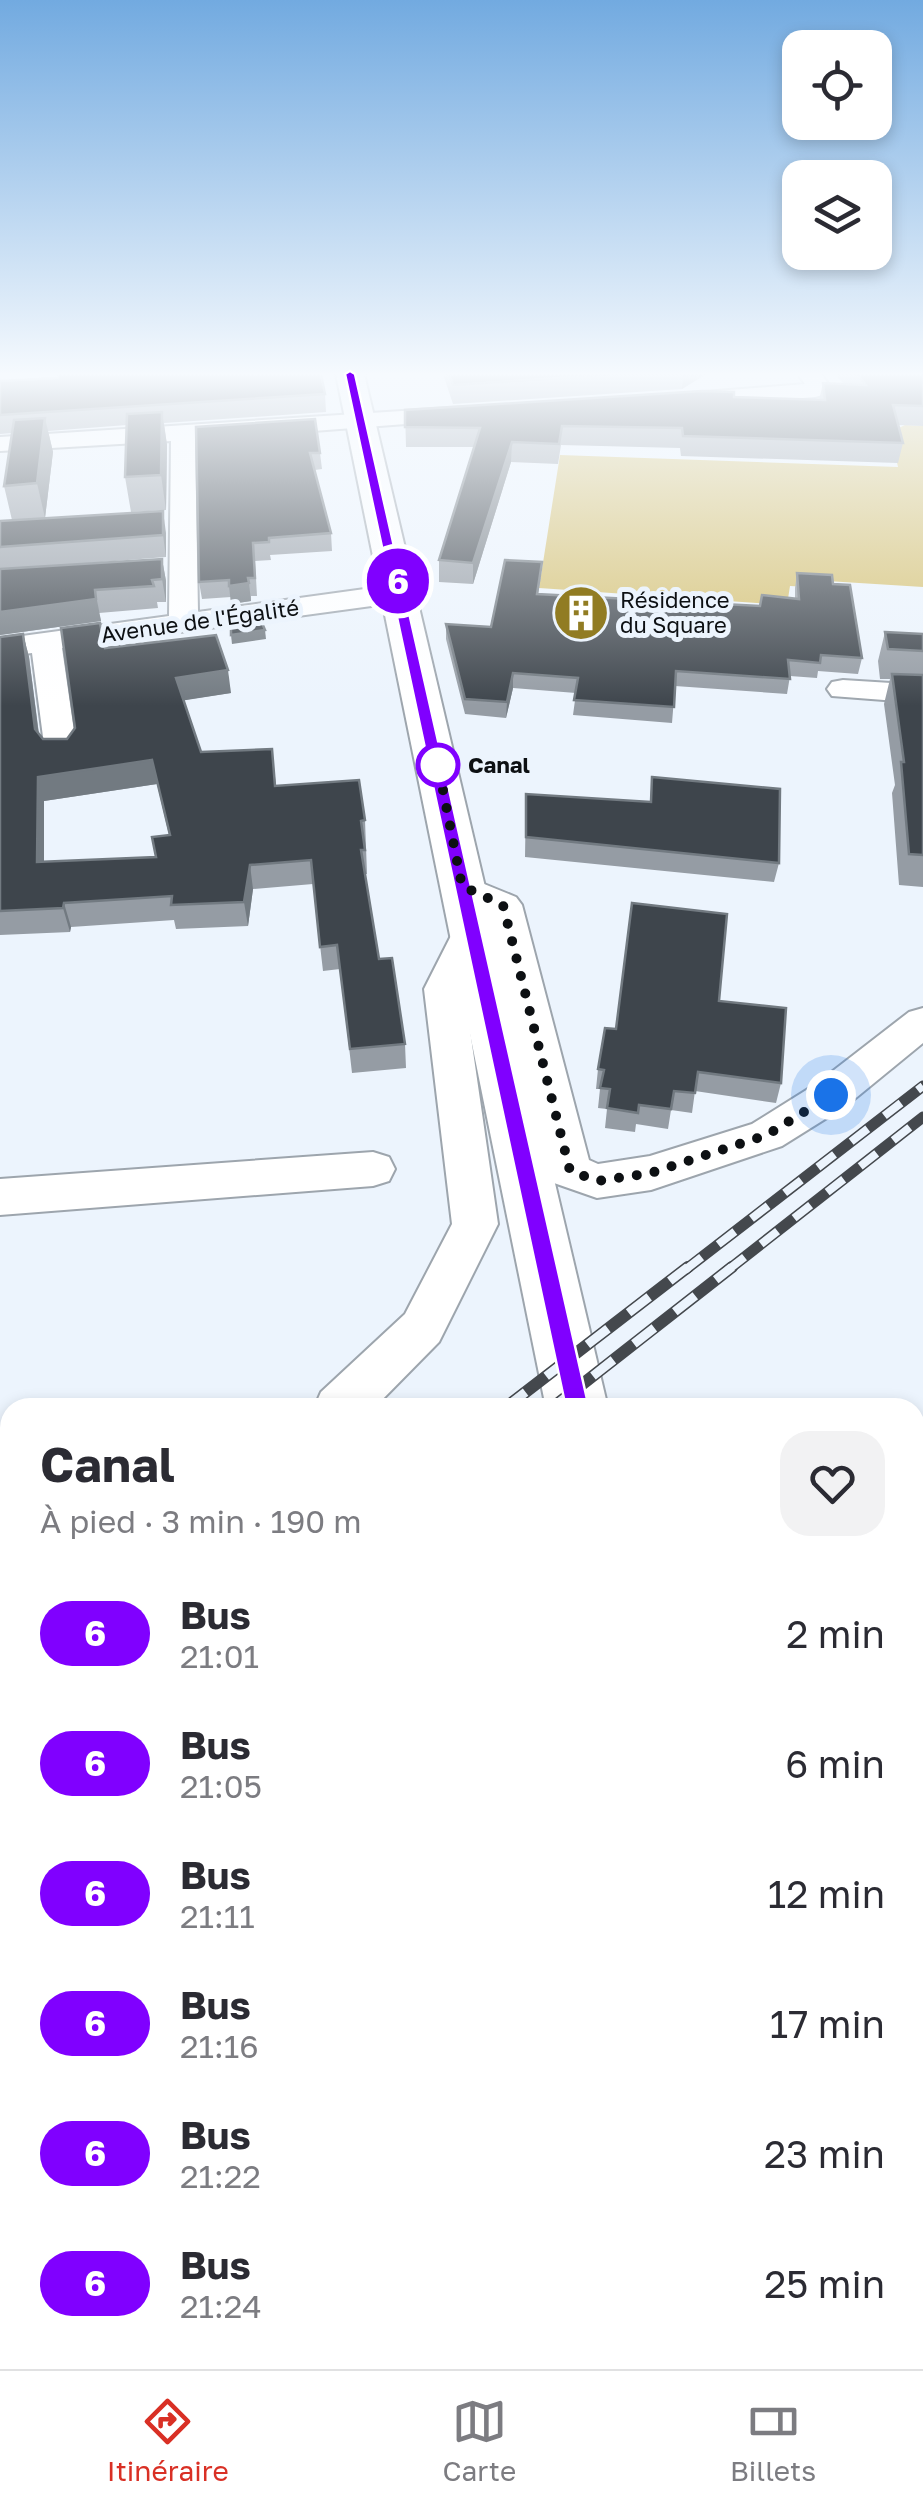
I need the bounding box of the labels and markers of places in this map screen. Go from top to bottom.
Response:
building icon: Résidence du Square [551,583,611,643]
place label: Résidence du Square [620,586,730,638]
marker: Canal [417,744,459,786]
place label: Canal [468,751,530,778]

